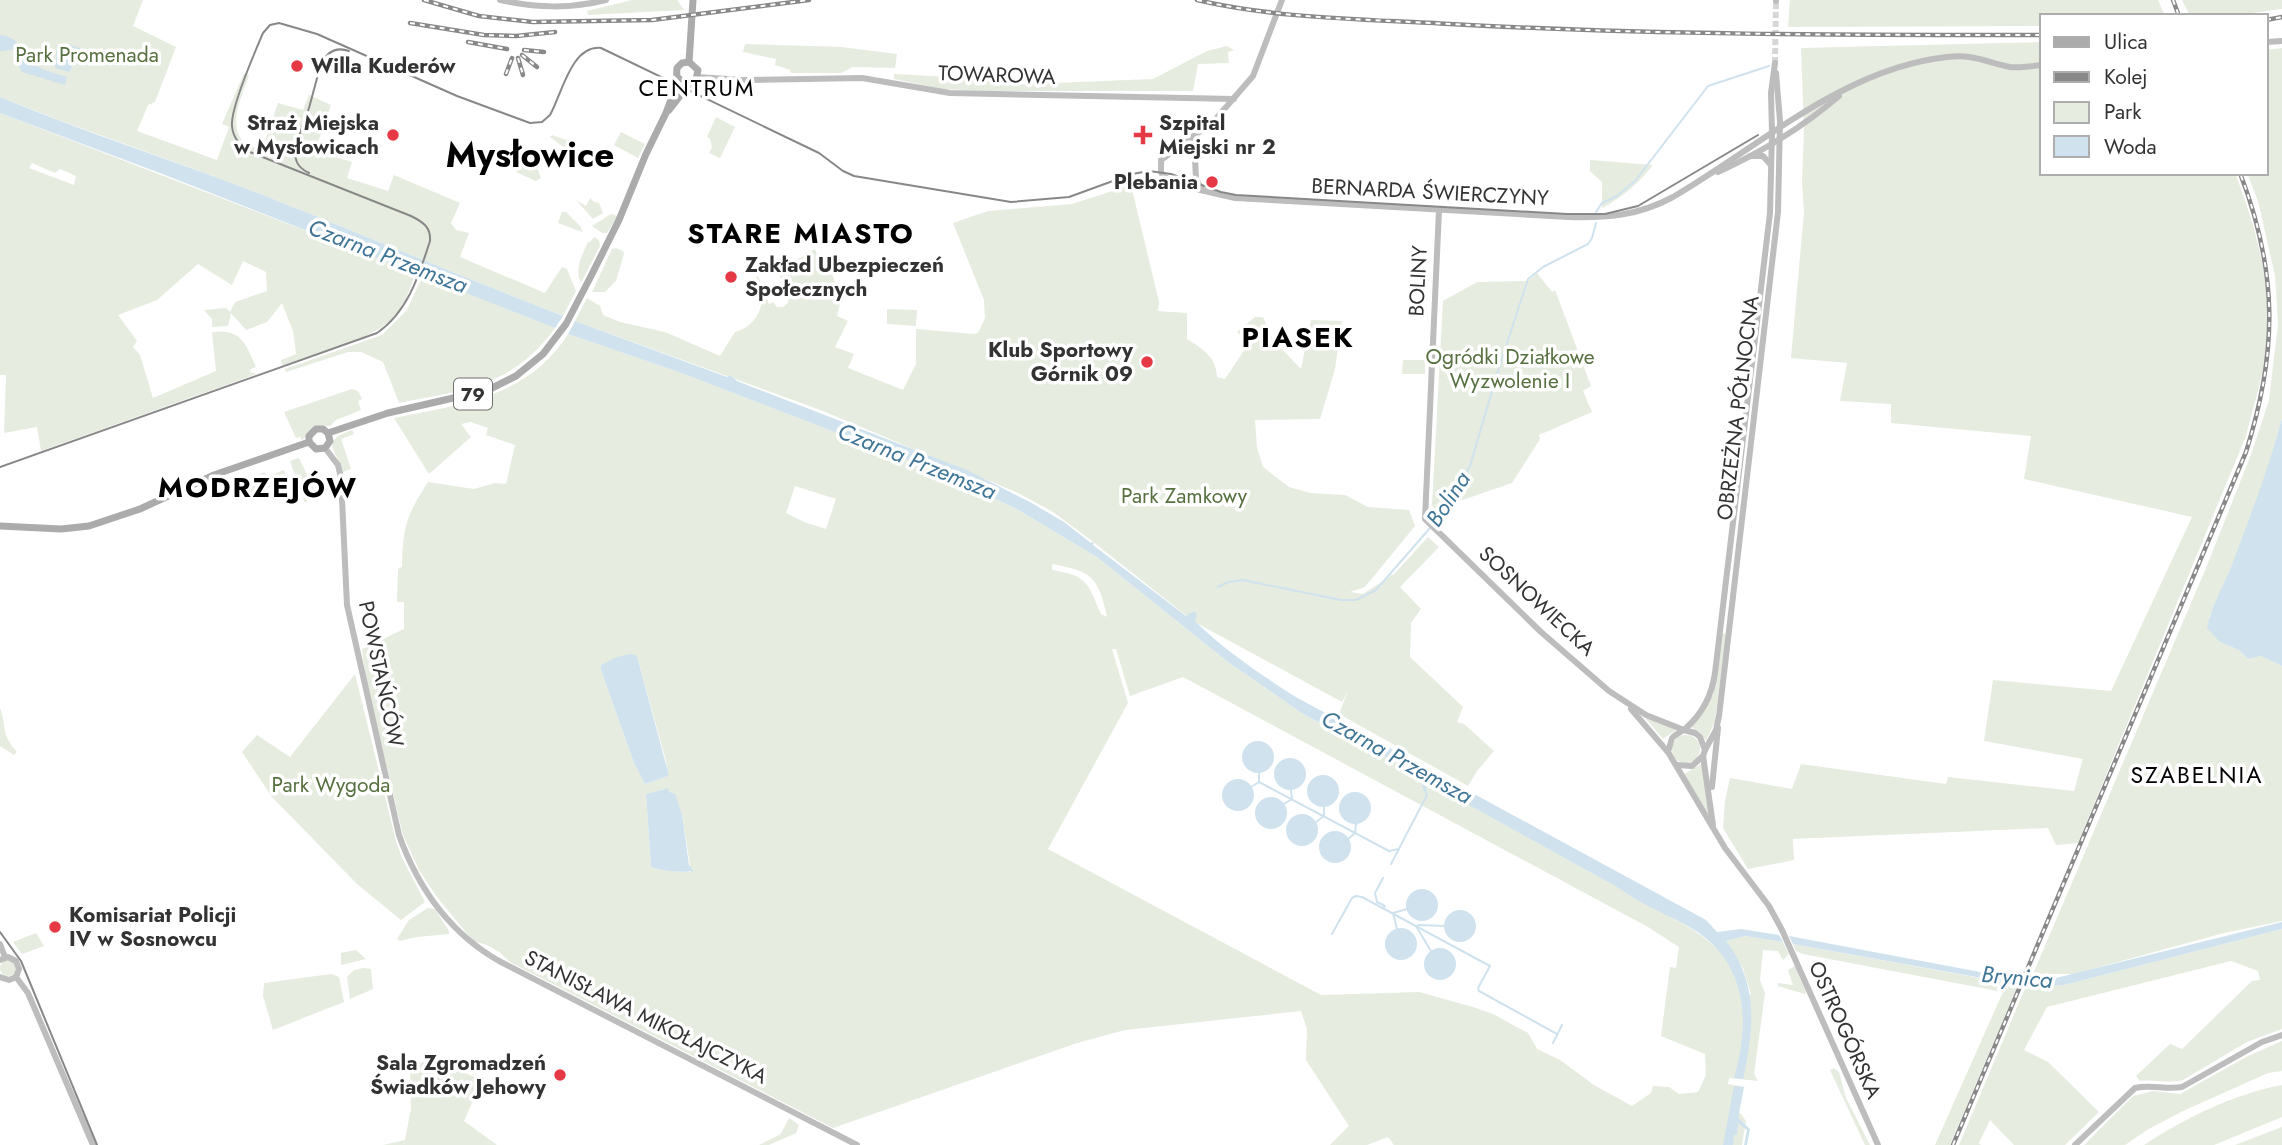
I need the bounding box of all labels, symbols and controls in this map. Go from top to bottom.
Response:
legend [2040,14,2268,175]
text: Ulica [2104,27,2148,57]
park label: Park Promenada [15,40,159,70]
place label: Willa Kuderów [311,51,457,81]
marker: Willa Kuderów [289,58,305,74]
street label: TOWAROWA [938,58,1056,92]
text: Kolej [2104,62,2148,92]
district label: CENTRUM [639,71,755,105]
text: Park [2104,97,2142,127]
place label: Straż Miejska w Mysłowicach [233,108,379,162]
place label: Szpital Miejski nr 2 [1159,108,1276,162]
marker: Szpital Miejski nr 2 [1133,125,1153,145]
marker: Straż Miejska w Mysłowicach [385,127,401,143]
district label: Mysłowice [446,130,614,180]
text: Woda [2104,132,2157,162]
place label: Plebania [1114,167,1198,197]
street label: BERNARDA ŚWIERCZYNY [1311,171,1550,213]
marker: Plebania [1204,174,1220,190]
water label: Czarna Przemsza [303,210,473,302]
district label: STARE MIASTO [687,213,915,254]
street label: BOLINY [1401,245,1435,317]
place label: Zakład Ubezpieczeń Społecznych [745,250,944,304]
marker: Zakład Ubezpieczeń Społecznych [723,269,739,285]
street label: OBRZEŻNA PÓŁNOCNA [1709,294,1767,522]
district label: PIASEK [1242,317,1354,358]
place label: Klub Sportowy Górnik 09 [988,335,1134,389]
park label: Ogródki Działkowe Wyzwolenie I [1425,342,1595,396]
marker: Klub Sportowy Górnik 09 [1139,354,1155,370]
road number: 79 [454,378,492,410]
water label: Czarna Przemsza [833,414,1002,508]
water label: Bolina [1417,464,1479,533]
district label: MODRZEJÓW [158,467,358,508]
park label: Park Zamkowy [1121,481,1248,511]
street label: SOSNOWIECKA [1472,539,1602,663]
street label: POWSTAŃCÓW [351,598,411,750]
water label: Czarna Przemsza [1315,701,1479,813]
district label: SZABELNIA [2131,758,2263,792]
park label: Park Wygoda [272,770,390,800]
place label: Komisariat Policji IV w Sosnowcu [69,900,236,954]
marker: Komisariat Policji IV w Sosnowcu [47,919,63,935]
street label: STANISŁAWA MIKOŁAJCZYKA [519,943,773,1091]
street label: OSTROGÓRSKA [1801,956,1889,1104]
water label: Brynica [1980,957,2054,997]
place label: Sala Zgromadzeń Świadków Jehowy [370,1048,547,1102]
marker: Sala Zgromadzeń Świadków Jehowy [552,1067,568,1083]

